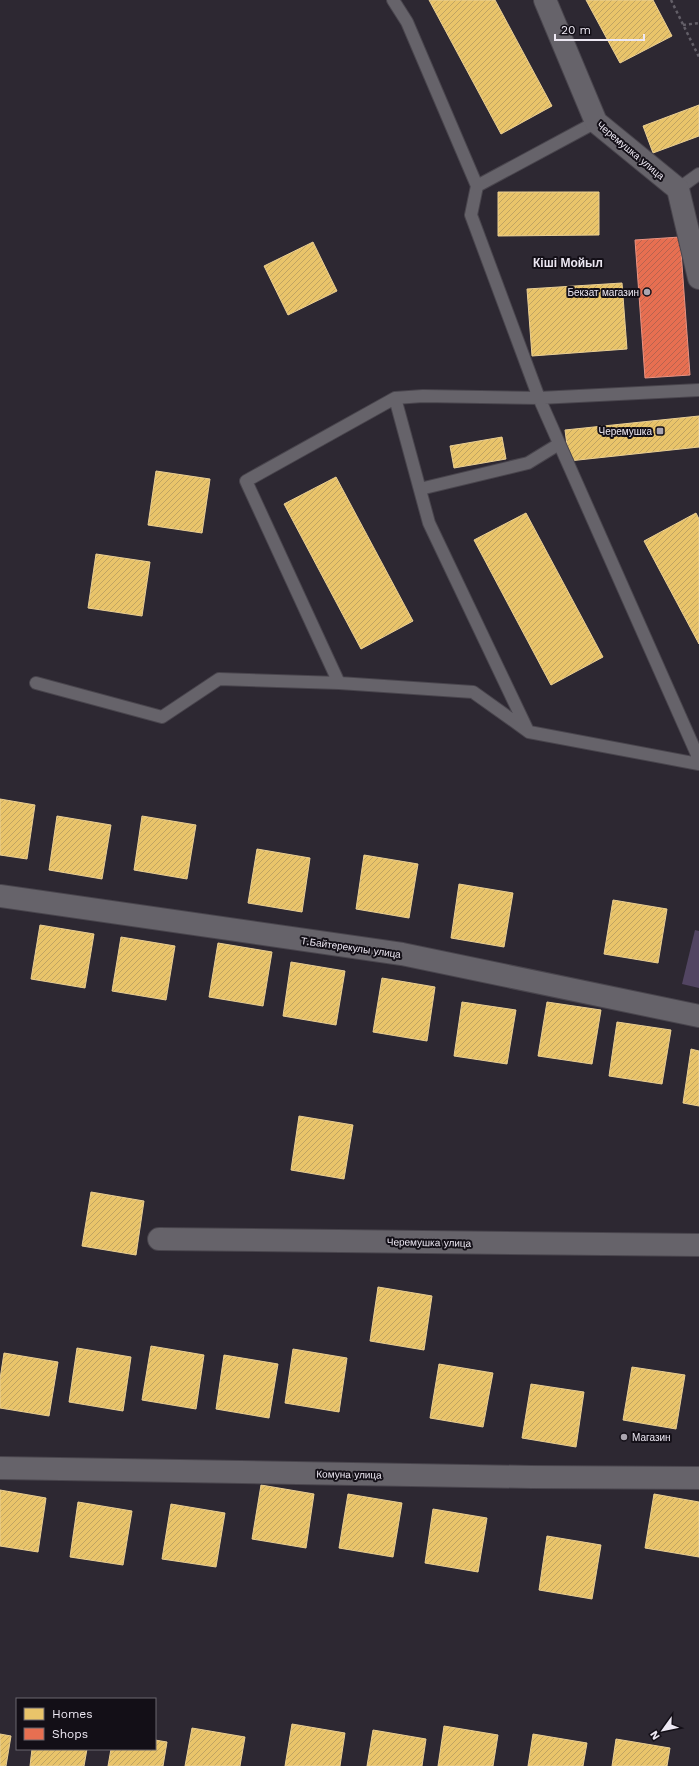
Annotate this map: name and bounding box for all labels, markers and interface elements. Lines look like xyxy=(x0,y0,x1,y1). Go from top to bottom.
scale bar xyxy=(555,16,644,42)
text: 20 m xyxy=(561,23,591,37)
street label: Черемушка улица xyxy=(595,119,667,182)
district label: Кіші Мойыл xyxy=(533,256,603,270)
place label: Бекзат магазин xyxy=(567,287,639,298)
marker: Бекзат магазин xyxy=(642,287,652,297)
place label: Черемушка xyxy=(598,426,652,437)
marker: Черемушка xyxy=(655,426,665,436)
street label: Т.Байтерекулы улица xyxy=(300,935,402,960)
street label: Черемушка улица xyxy=(387,1236,472,1249)
marker: Магазин xyxy=(619,1432,629,1442)
place label: Магазин xyxy=(632,1432,671,1443)
street label: Комуна улица xyxy=(316,1468,382,1481)
legend xyxy=(16,1698,156,1750)
text: Homes xyxy=(52,1707,93,1721)
north arrow xyxy=(643,1710,683,1750)
text: Shops xyxy=(52,1727,88,1741)
text: N xyxy=(647,1728,663,1742)

